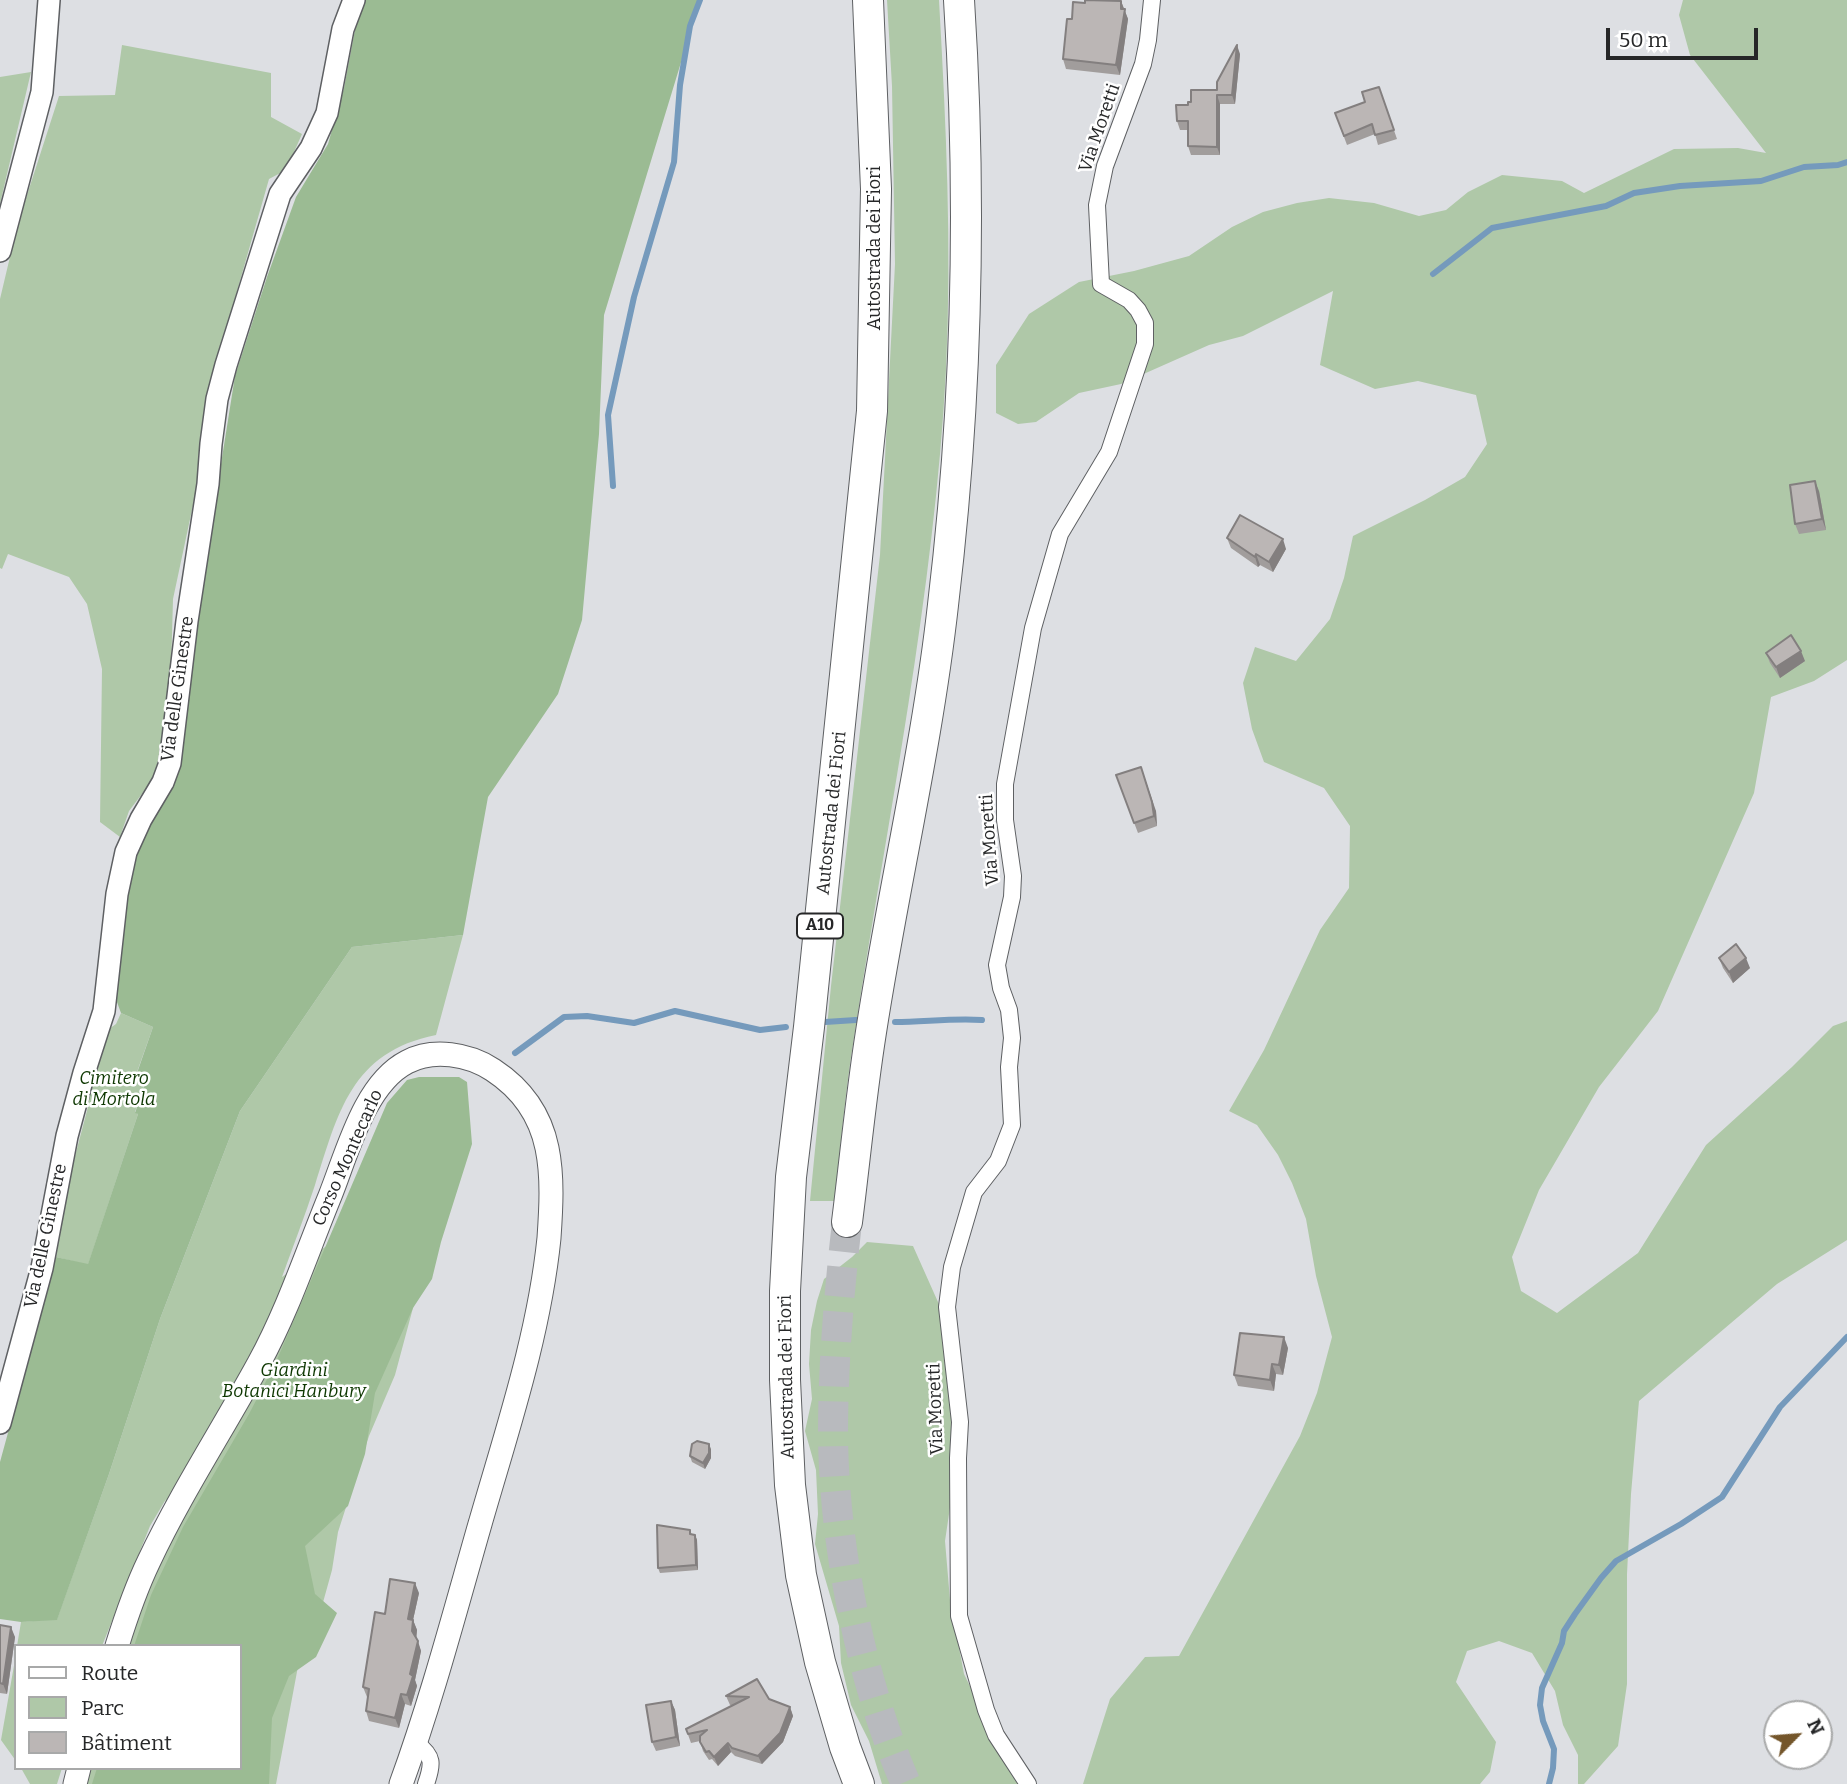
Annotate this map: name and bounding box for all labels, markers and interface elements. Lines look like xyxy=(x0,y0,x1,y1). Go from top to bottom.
scale bar xyxy=(1609,14,1761,58)
text: 50 m xyxy=(1619,27,1668,53)
street label: Via Moretti xyxy=(1075,81,1125,175)
street label: Autostrada dei Fiori xyxy=(864,166,886,330)
street label: Via delle Ginestre xyxy=(157,615,199,763)
street label: Autostrada dei Fiori xyxy=(813,730,851,896)
street label: Via Moretti xyxy=(976,793,1004,887)
road number: A10 xyxy=(797,914,843,938)
park label: Cimitero di Mortola xyxy=(72,1068,156,1110)
street label: Corso Montecarlo xyxy=(308,1086,388,1230)
street label: Via delle Ginestre xyxy=(20,1162,72,1310)
street label: Autostrada dei Fiori xyxy=(775,1295,799,1459)
park label: Giardini Botanici Hanbury xyxy=(222,1360,366,1402)
street label: Via Moretti xyxy=(924,1363,948,1455)
legend xyxy=(14,1644,242,1770)
text: Route xyxy=(81,1660,138,1686)
text: Parc xyxy=(81,1695,124,1721)
north arrow xyxy=(1763,1700,1833,1770)
text: N xyxy=(1802,1715,1829,1738)
text: Bâtiment xyxy=(81,1730,172,1756)

